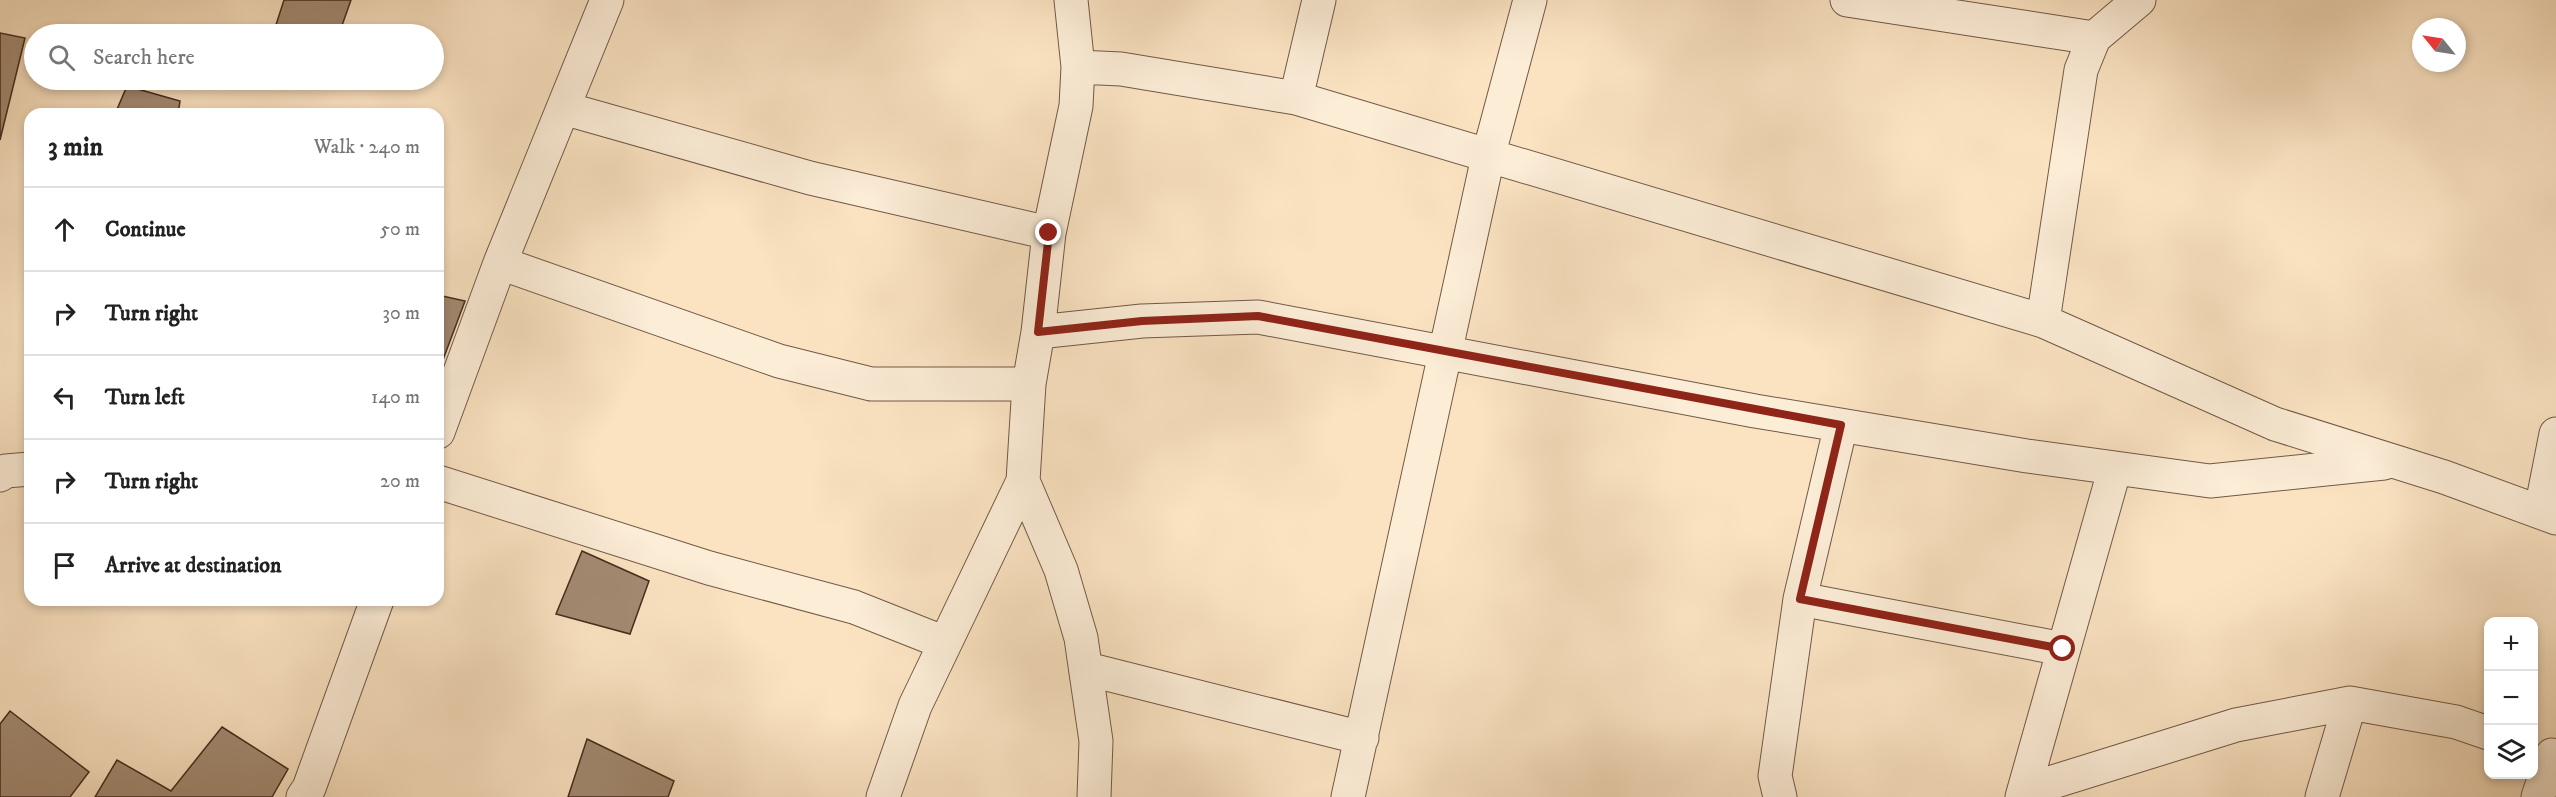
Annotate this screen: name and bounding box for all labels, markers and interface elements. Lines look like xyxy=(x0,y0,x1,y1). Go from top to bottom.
north arrow xyxy=(2412,18,2466,72)
search box xyxy=(24,24,444,90)
icon: search xyxy=(45,41,78,74)
text: Search here xyxy=(93,44,195,71)
text: 3 min xyxy=(48,131,103,164)
text: Walk · 240 m xyxy=(314,135,420,160)
icon: ahead xyxy=(48,213,81,246)
text: Continue xyxy=(105,216,186,243)
text: 50 m xyxy=(380,217,420,242)
route end xyxy=(1035,219,1061,245)
icon: right xyxy=(48,297,81,330)
text: Turn right xyxy=(105,300,198,327)
text: 30 m xyxy=(382,301,420,326)
icon: left xyxy=(48,381,81,414)
text: Turn left xyxy=(105,384,185,411)
text: 140 m xyxy=(371,385,420,410)
icon: right xyxy=(48,465,81,498)
text: Turn right xyxy=(105,468,198,495)
text: 20 m xyxy=(380,469,420,494)
icon: arrive xyxy=(48,549,81,582)
text: Arrive at destination xyxy=(105,552,282,579)
map controls xyxy=(2484,617,2538,779)
button: + xyxy=(2484,617,2538,671)
route start xyxy=(2049,635,2075,661)
button: − xyxy=(2484,671,2538,725)
button: layers xyxy=(2484,725,2538,779)

